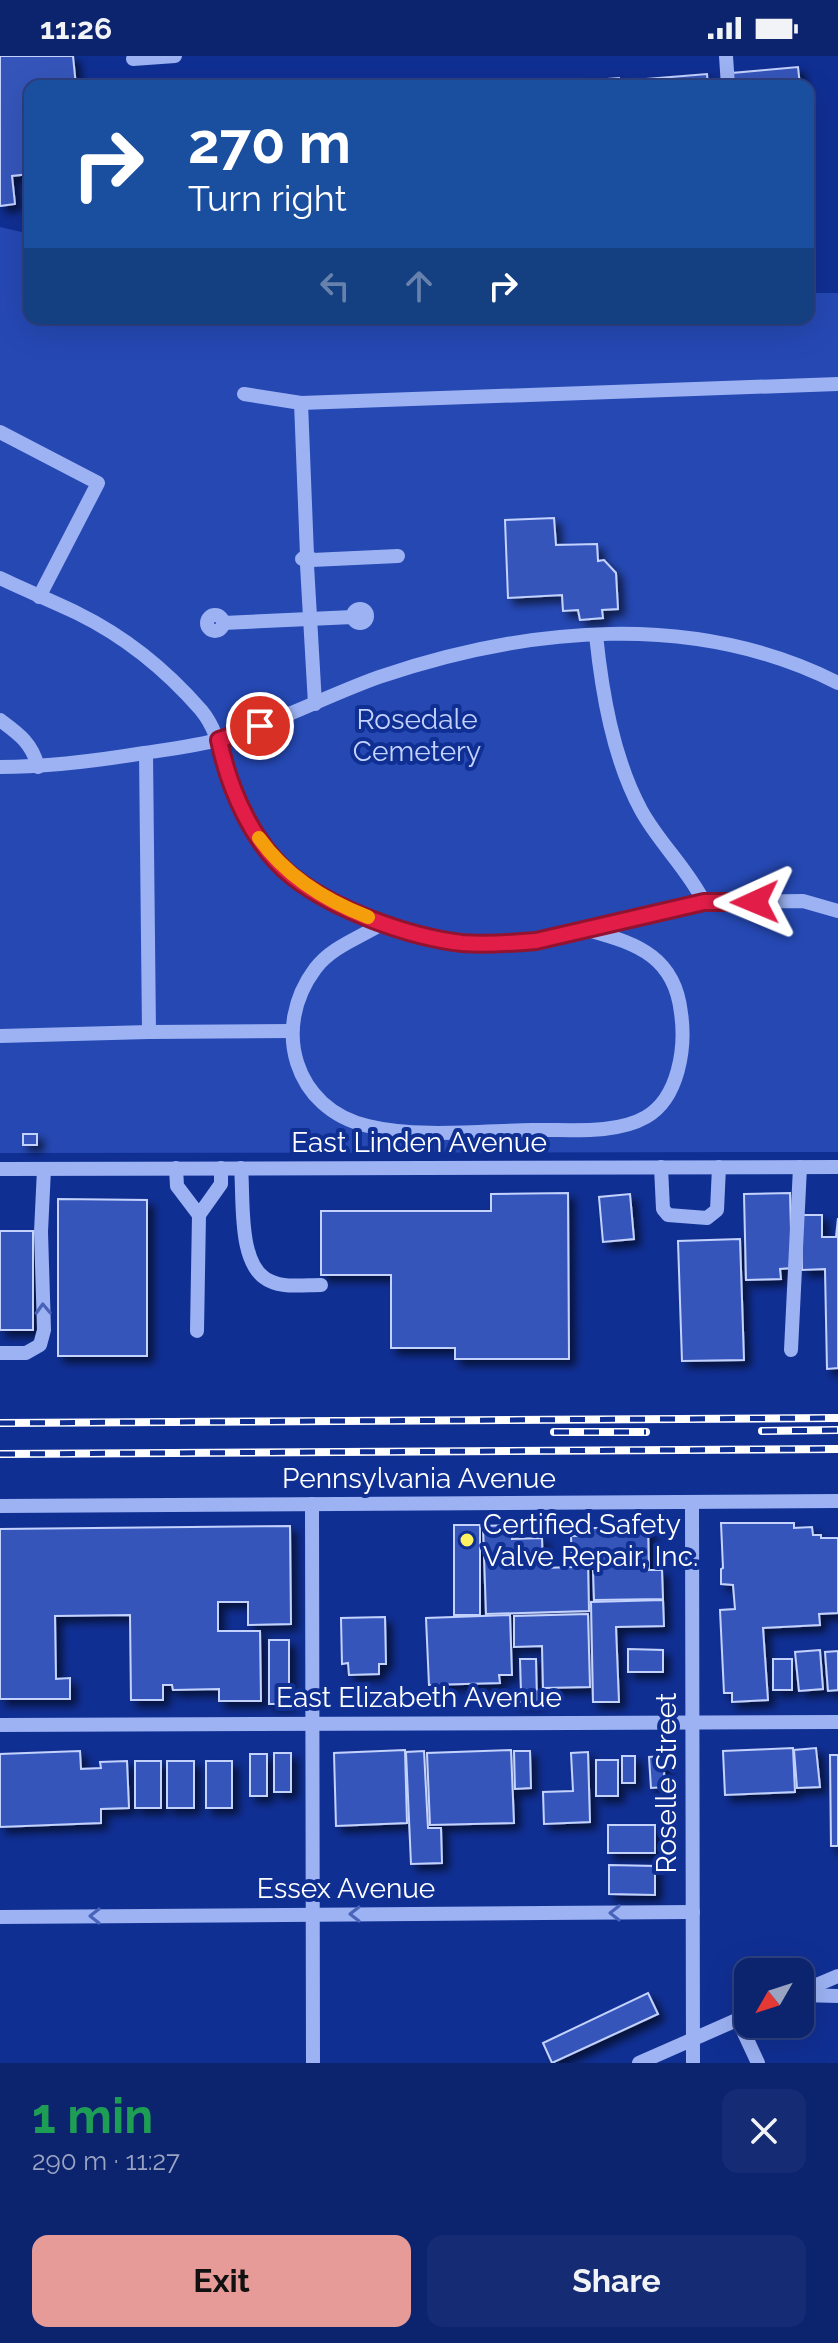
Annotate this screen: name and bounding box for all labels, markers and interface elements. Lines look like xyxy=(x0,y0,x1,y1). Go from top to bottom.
text: 11:26 xyxy=(40,11,112,46)
text: 270 m xyxy=(188,110,351,176)
icon: right xyxy=(56,112,160,216)
text: Turn right xyxy=(188,177,347,219)
icon: left xyxy=(313,264,357,308)
icon: ahead xyxy=(397,264,441,308)
icon: right xyxy=(481,264,525,308)
pin xyxy=(226,692,294,760)
park label: Rosedale Cemetery xyxy=(353,703,481,768)
icon: arrive xyxy=(238,704,282,748)
position arrow xyxy=(713,860,797,944)
street label: East Linden Avenue xyxy=(291,1126,547,1159)
one-way arrow xyxy=(35,1302,52,1315)
street label: Pennsylvania Avenue xyxy=(282,1462,556,1495)
place label: Certified Safety Valve Repair, Inc. xyxy=(483,1508,698,1573)
marker: Certified Safety Valve Repair, Inc. xyxy=(458,1531,476,1549)
street label: East Elizabeth Avenue xyxy=(276,1681,562,1714)
street label: Roselle Street xyxy=(650,1692,683,1873)
street label: Essex Avenue xyxy=(257,1872,435,1905)
one-way arrow xyxy=(608,1904,621,1922)
one-way arrow xyxy=(348,1905,361,1923)
one-way arrow xyxy=(88,1907,101,1925)
north arrow xyxy=(734,1958,814,2038)
map controls xyxy=(734,1958,814,2038)
text: 1 min xyxy=(32,2088,153,2144)
button: close xyxy=(722,2089,806,2173)
text: 290 m · 11:27 xyxy=(32,2146,180,2176)
button: Exit xyxy=(32,2235,411,2327)
button: Share xyxy=(427,2235,806,2327)

